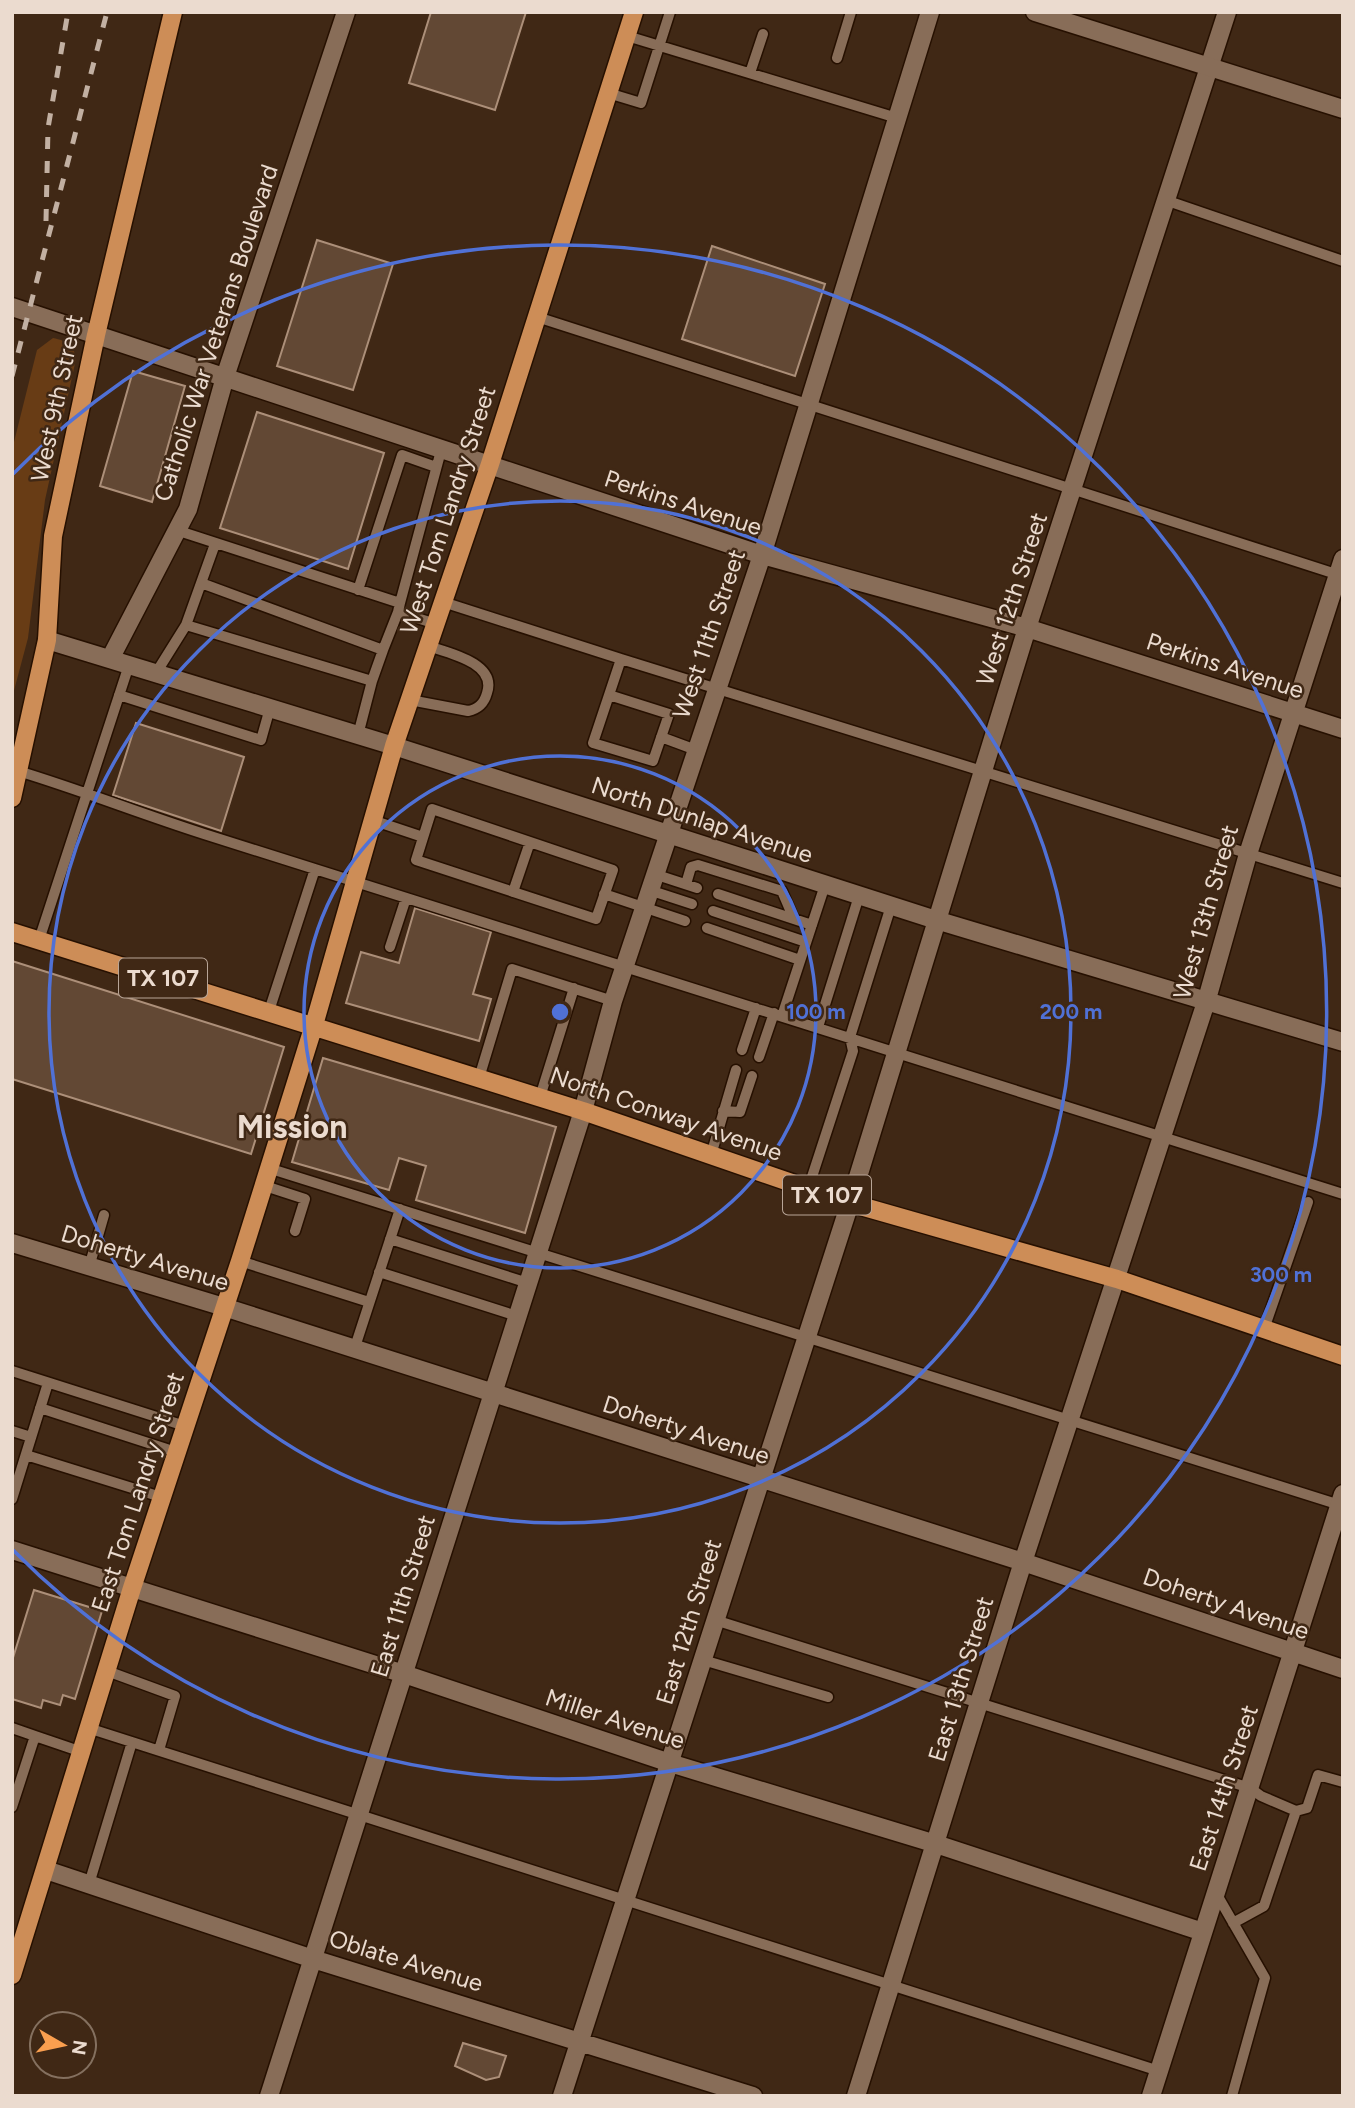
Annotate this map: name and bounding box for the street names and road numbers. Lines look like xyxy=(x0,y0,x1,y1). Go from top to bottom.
street label: Catholic War Veterans Boulevard xyxy=(147,161,284,505)
street label: West 9th Street xyxy=(25,311,88,484)
street label: West Tom Landry Street xyxy=(394,382,501,638)
street label: Perkins Avenue xyxy=(601,463,766,542)
street label: West 12th Street xyxy=(970,509,1053,689)
street label: West 11th Street xyxy=(666,546,751,722)
street label: Perkins Avenue xyxy=(1143,626,1308,705)
street label: North Dunlap Avenue xyxy=(588,770,817,869)
street label: West 13th Street xyxy=(1167,821,1244,1002)
road number: TX 107 xyxy=(119,959,207,998)
street label: North Conway Avenue xyxy=(546,1060,786,1167)
road number: TX 107 xyxy=(783,1176,871,1214)
street label: Doherty Avenue xyxy=(58,1218,233,1297)
street label: East Tom Landry Street xyxy=(85,1368,190,1616)
street label: Doherty Avenue xyxy=(599,1389,773,1470)
street label: East 11th Street xyxy=(364,1511,441,1680)
street label: East 12th Street xyxy=(650,1536,727,1708)
street label: Doherty Avenue xyxy=(1139,1562,1313,1646)
street label: East 13th Street xyxy=(922,1593,999,1765)
street label: Miller Avenue xyxy=(542,1682,688,1755)
street label: East 14th Street xyxy=(1183,1701,1264,1875)
street label: Oblate Avenue xyxy=(326,1923,487,1998)

